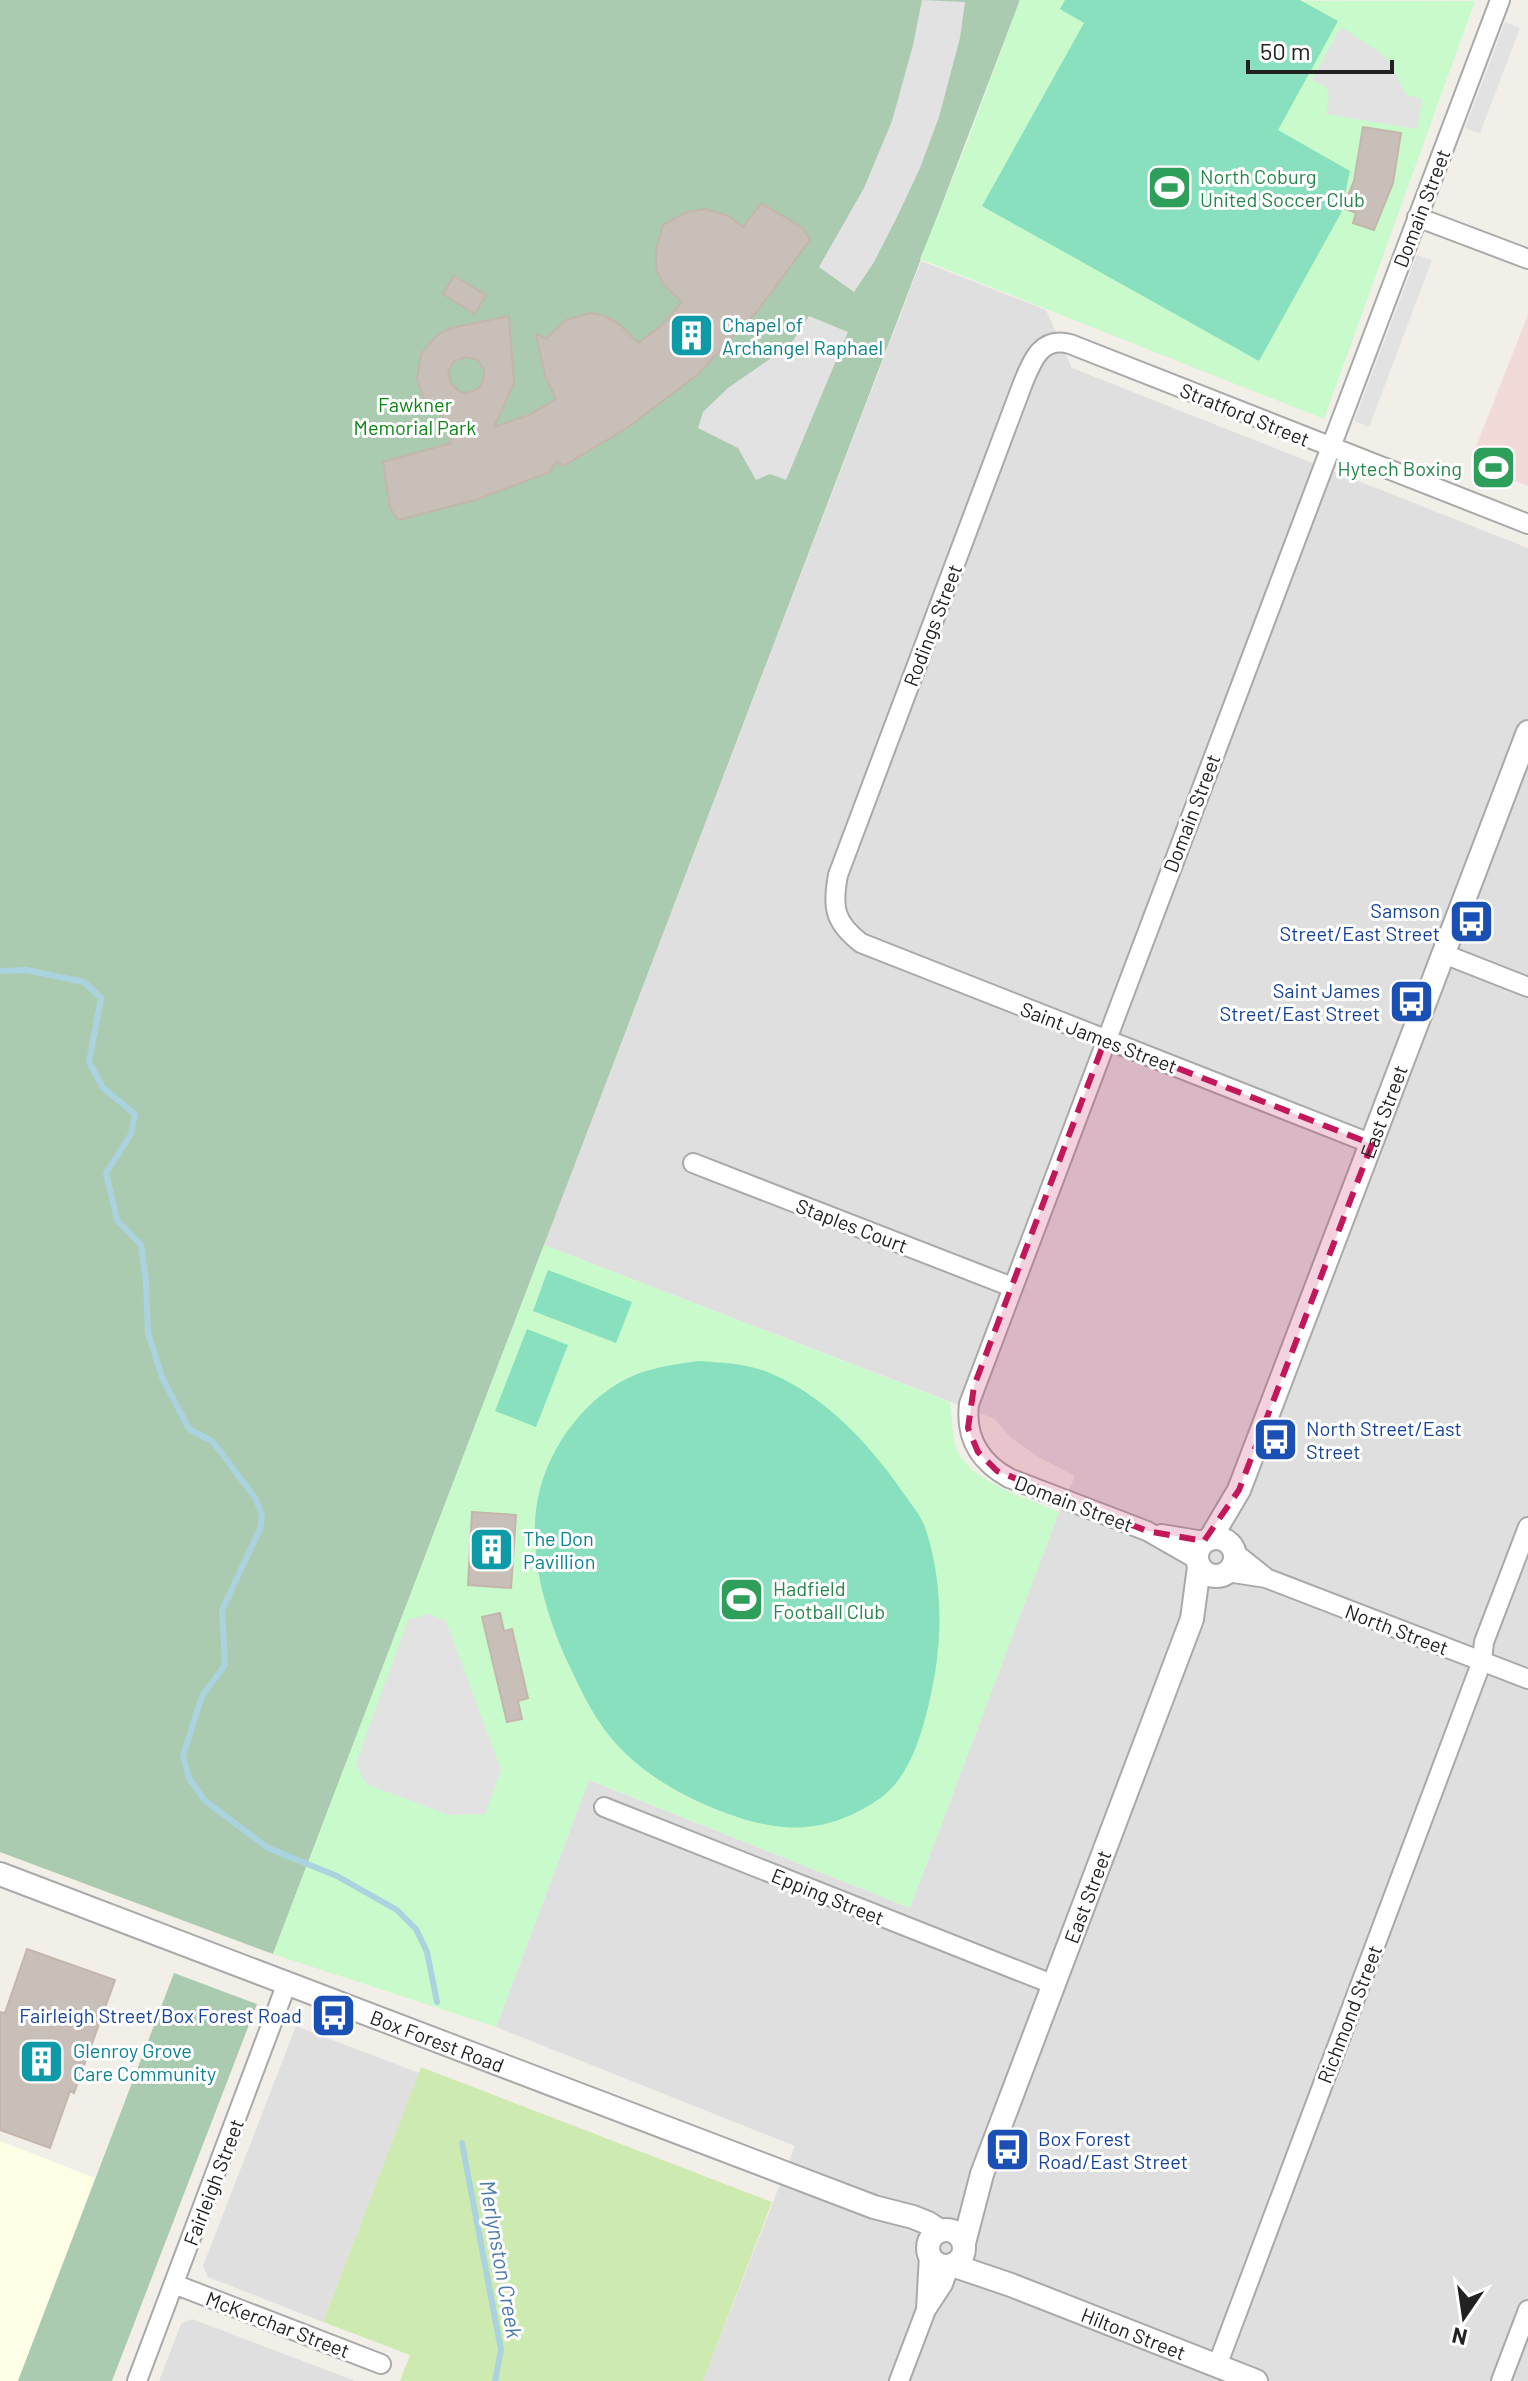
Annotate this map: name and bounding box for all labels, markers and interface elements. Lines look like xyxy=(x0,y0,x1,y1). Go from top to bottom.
scale bar xyxy=(1248,24,1392,74)
text: 50 m xyxy=(1260,36,1311,65)
street label: Domain Street xyxy=(1387,146,1455,270)
sports icon: North Coburg United Soccer Club xyxy=(1145,164,1193,212)
place label: North Coburg United Soccer Club xyxy=(1200,164,1365,211)
building icon: Chapel of Archangel Raphael xyxy=(667,311,715,359)
place label: Chapel of Archangel Raphael xyxy=(722,312,883,359)
street label: Stratford Street xyxy=(1177,377,1313,451)
park label: Fawkner Memorial Park xyxy=(354,392,476,439)
sports icon: Hytech Boxing xyxy=(1469,444,1517,492)
place label: Hytech Boxing xyxy=(1338,456,1462,480)
street label: Rodings Street xyxy=(898,561,966,689)
street label: Domain Street xyxy=(1157,751,1225,875)
place label: Samson Street/East Street xyxy=(1280,898,1440,945)
bus stop icon: Samson Street/East Street xyxy=(1447,898,1495,946)
place label: Saint James Street/East Street xyxy=(1220,978,1380,1025)
bus stop icon: Saint James Street/East Street xyxy=(1387,978,1435,1026)
street label: Saint James Street xyxy=(1017,996,1181,1078)
street label: East Street xyxy=(1355,1062,1412,1162)
street label: Staples Court xyxy=(793,1193,911,1257)
bus stop icon: North Street/East Street xyxy=(1251,1415,1299,1463)
place label: North Street/East Street xyxy=(1306,1416,1462,1463)
street label: Domain Street xyxy=(1012,1469,1136,1537)
building icon: The Don Pavillion xyxy=(468,1526,516,1574)
place label: The Don Pavillion xyxy=(523,1526,595,1573)
sports icon: Hadfield Football Club xyxy=(718,1576,766,1624)
place label: Hadfield Football Club xyxy=(773,1576,885,1623)
street label: North Street xyxy=(1342,1598,1452,1660)
street label: East Street xyxy=(1058,1846,1116,1947)
street label: Epping Street xyxy=(768,1863,888,1929)
street label: Richmond Street xyxy=(1312,1942,1386,2086)
bus stop icon: Fairleigh Street/Box Forest Road xyxy=(309,1991,357,2039)
place label: Fairleigh Street/Box Forest Road xyxy=(19,2003,302,2027)
street label: Box Forest Road xyxy=(367,2004,508,2077)
building icon: Glenroy Grove Care Community xyxy=(18,2037,66,2085)
place label: Glenroy Grove Care Community xyxy=(73,2038,216,2085)
street label: Fairleigh Street xyxy=(178,2115,248,2249)
bus stop icon: Box Forest Road/East Street xyxy=(983,2125,1031,2173)
place label: Box Forest Road/East Street xyxy=(1038,2126,1188,2173)
water label: Merlynston Creek xyxy=(475,2178,529,2340)
north arrow xyxy=(1424,2277,1504,2357)
street label: McKerchar Street xyxy=(203,2286,353,2362)
street label: Hilton Street xyxy=(1078,2302,1189,2364)
text: N xyxy=(1449,2323,1469,2352)

